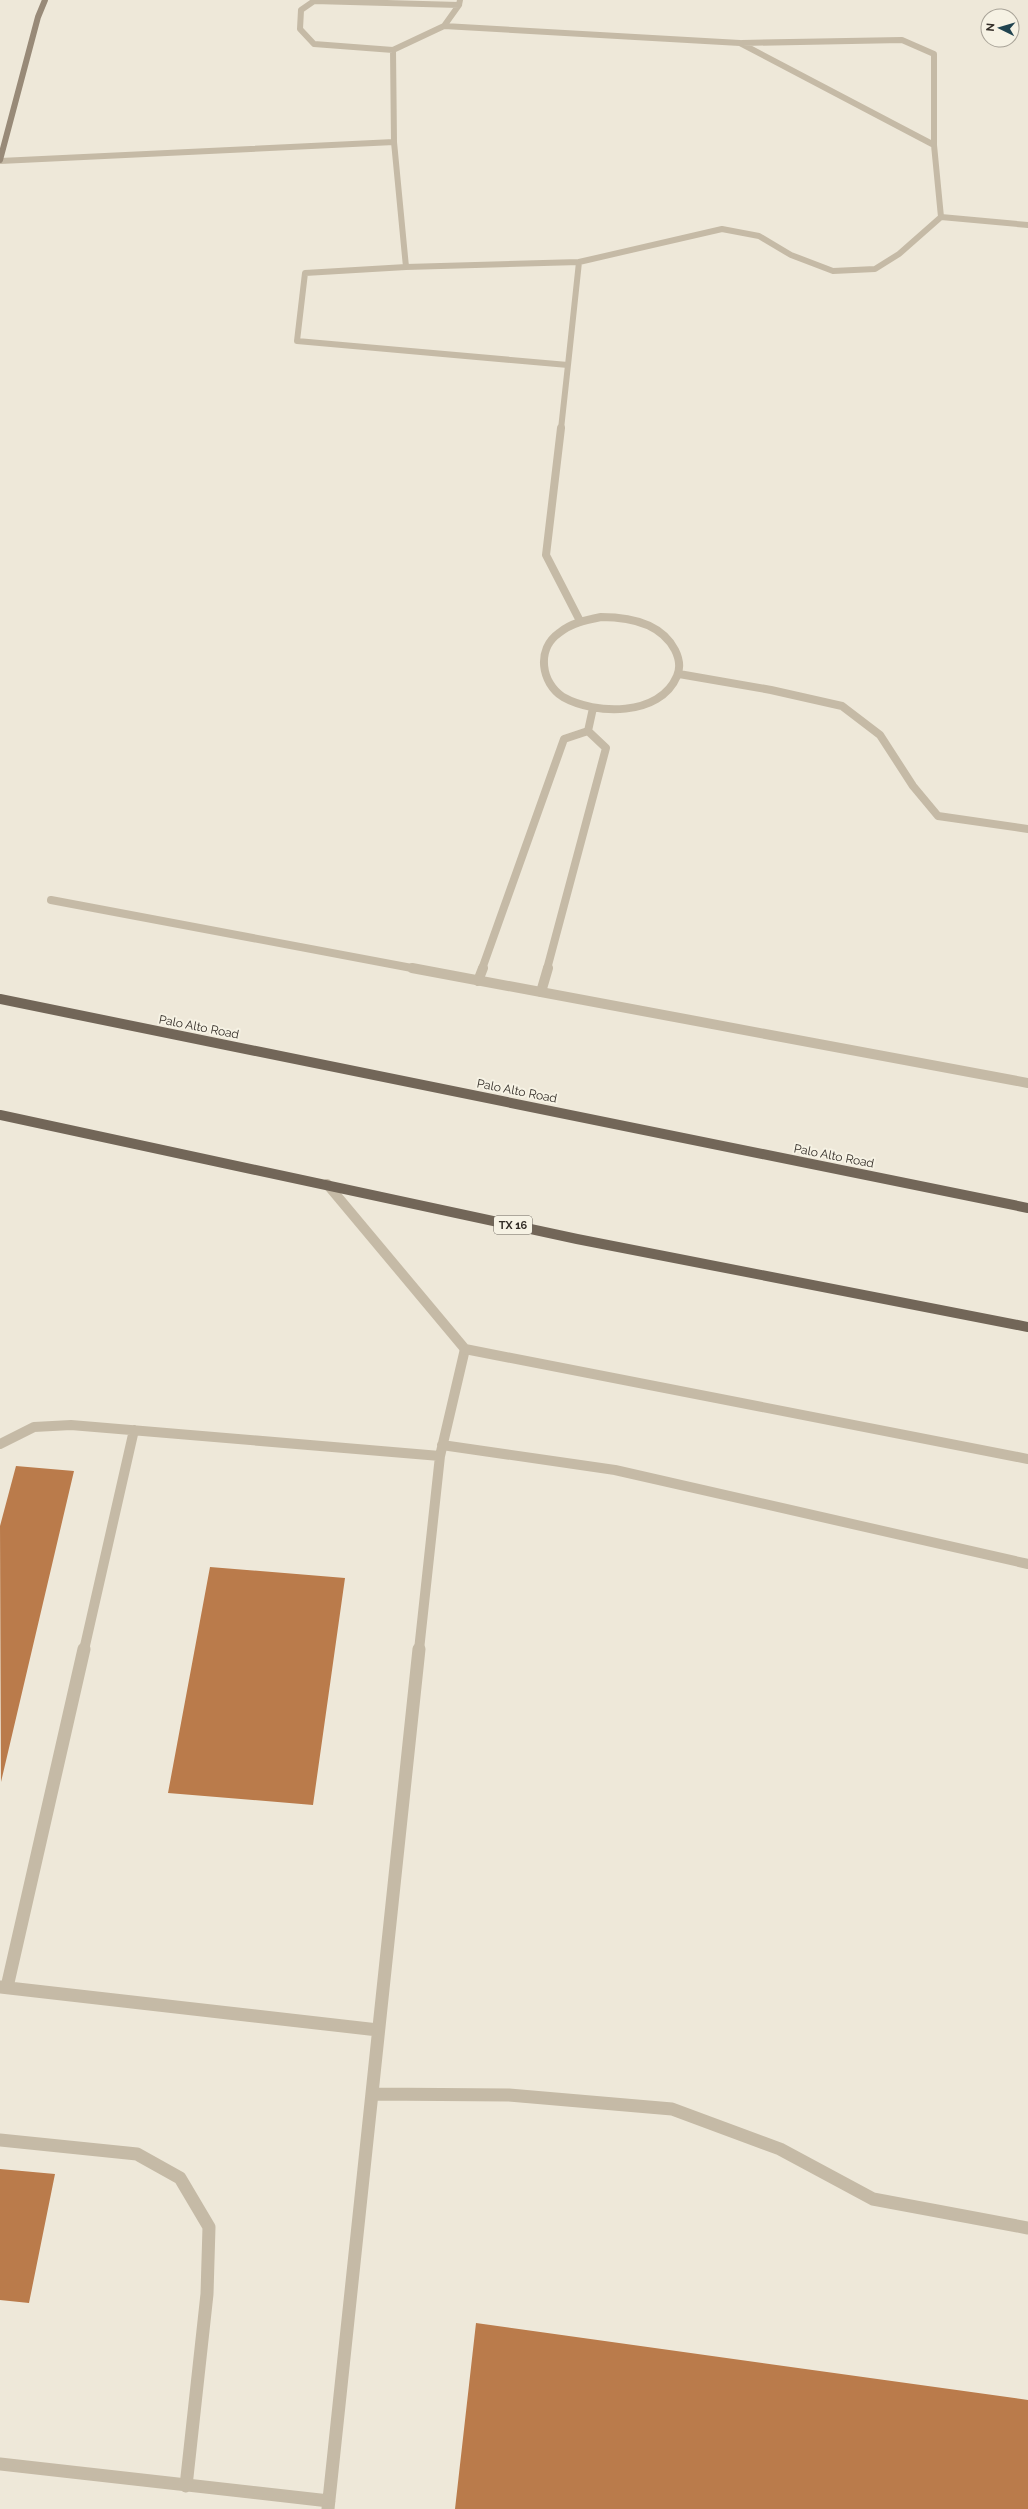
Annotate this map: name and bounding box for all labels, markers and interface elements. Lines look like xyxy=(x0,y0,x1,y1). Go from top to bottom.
north arrow xyxy=(980,8,1020,48)
text: N xyxy=(984,22,997,32)
street label: Palo Alto Road xyxy=(158,1012,240,1042)
street label: Palo Alto Road xyxy=(476,1076,558,1106)
street label: Palo Alto Road xyxy=(793,1141,875,1171)
road number: TX 16 xyxy=(494,1216,532,1234)

